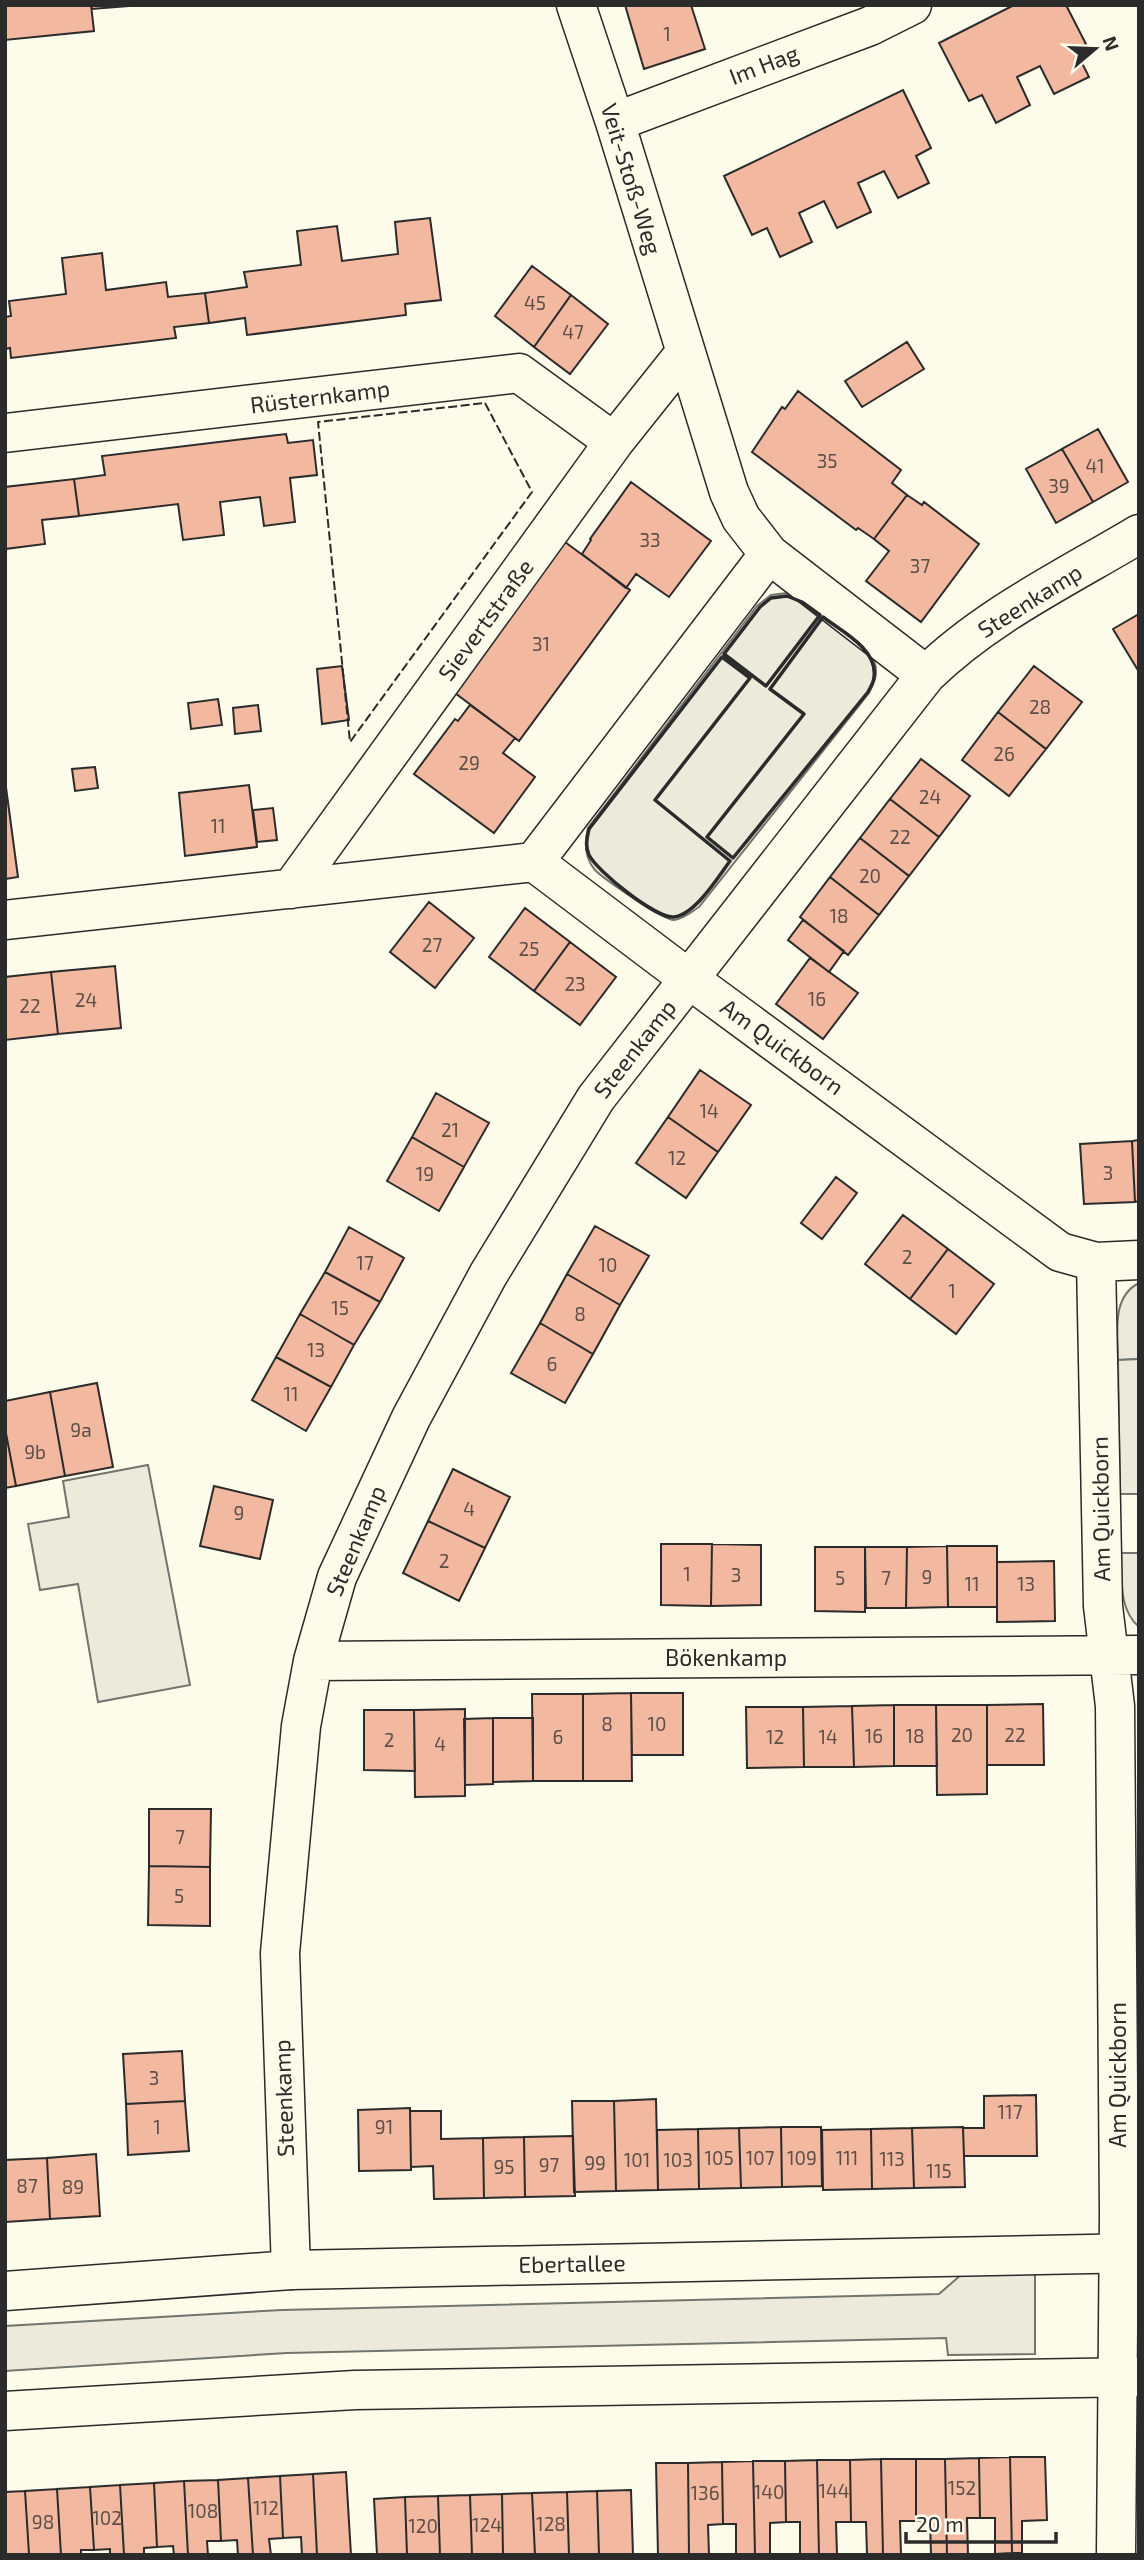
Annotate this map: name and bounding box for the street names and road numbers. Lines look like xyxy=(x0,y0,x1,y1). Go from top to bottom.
street label: Im Hag xyxy=(725,38,802,90)
street label: Veit-Stoß-Weg xyxy=(596,100,668,258)
street label: Rüsternkamp xyxy=(248,374,391,418)
street label: Sievertstraße xyxy=(432,553,539,686)
street label: Steenkamp xyxy=(972,557,1087,643)
street label: Am Quickborn xyxy=(716,992,850,1100)
street label: Steenkamp xyxy=(587,994,681,1103)
street label: Am Quickborn xyxy=(1085,1436,1115,1582)
street label: Steenkamp xyxy=(319,1481,391,1600)
street label: Bökenkamp xyxy=(665,1643,787,1671)
street label: Am Quickborn xyxy=(1103,2002,1131,2148)
street label: Steenkamp xyxy=(267,2039,299,2157)
street label: Ebertallee xyxy=(518,2248,626,2278)

